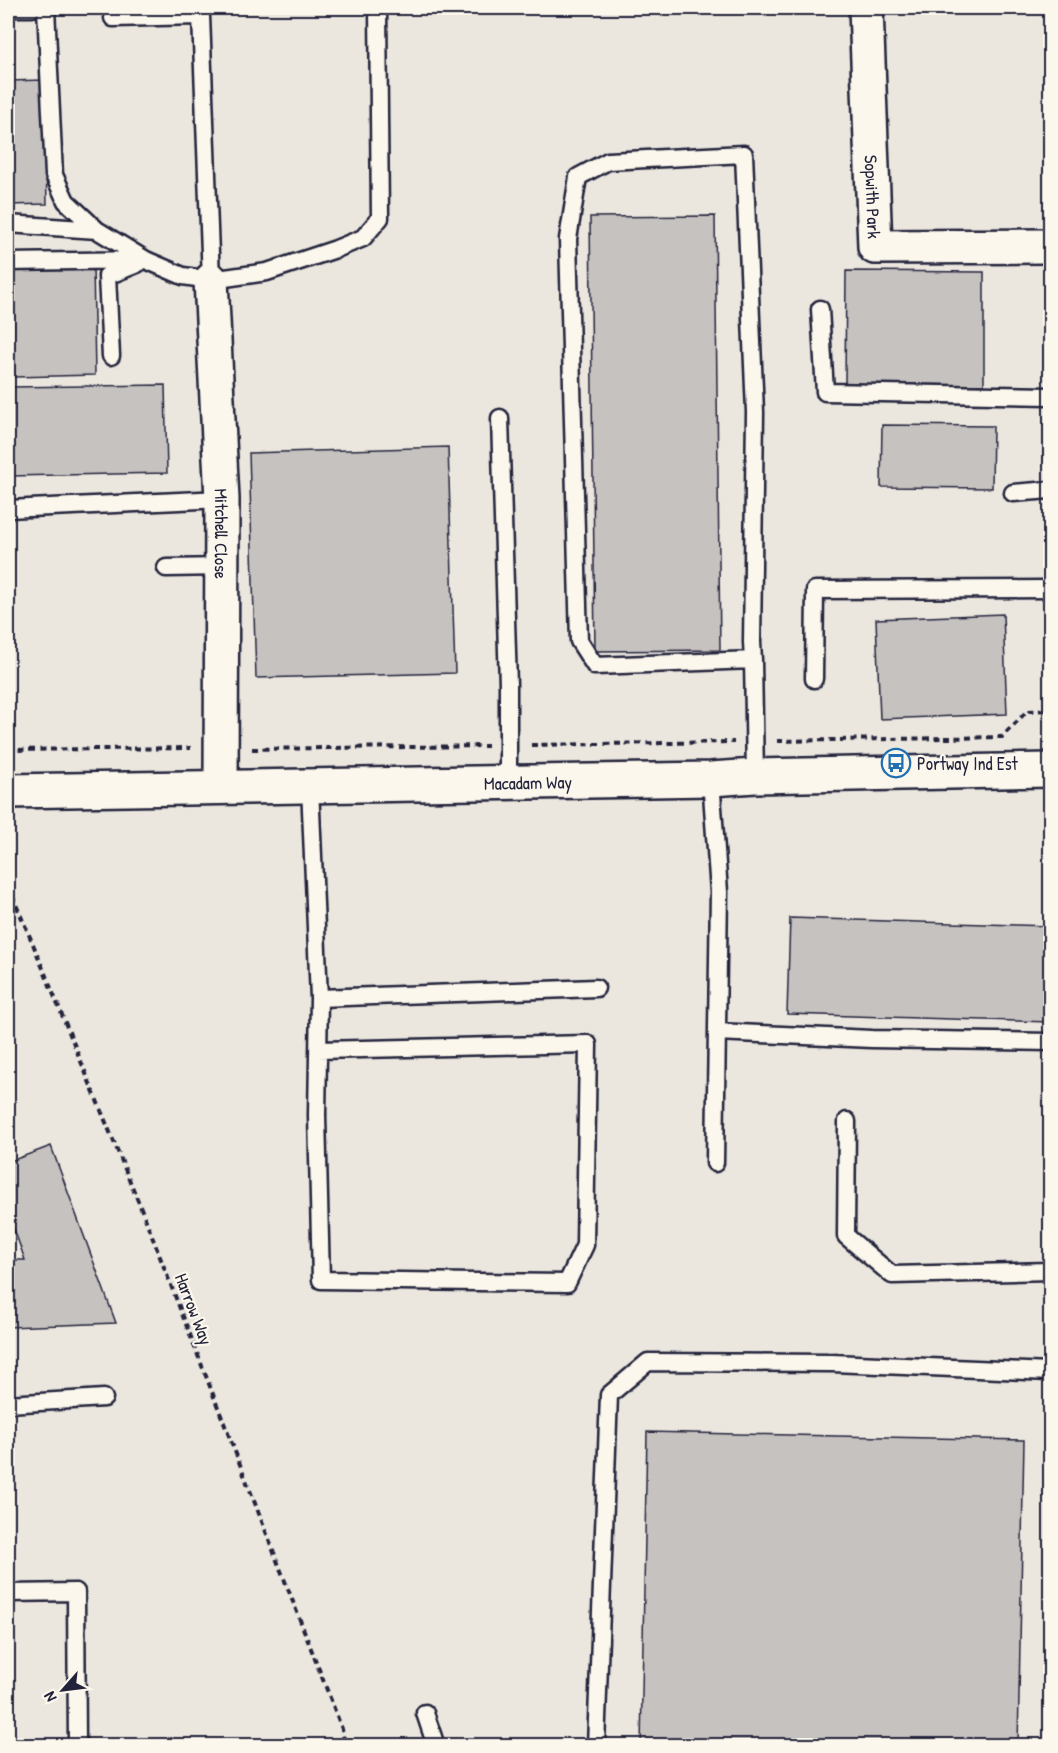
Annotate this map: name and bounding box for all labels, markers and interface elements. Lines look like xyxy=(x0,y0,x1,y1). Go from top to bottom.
street label: Sopwith Park xyxy=(859,155,887,240)
street label: Mitchell Close xyxy=(209,488,234,579)
bus stop icon: Portway Ind Est xyxy=(880,747,912,779)
place label: Portway Ind Est xyxy=(917,751,1019,776)
street label: Macadam Way xyxy=(484,769,573,795)
street label: Harrow Way xyxy=(169,1270,219,1349)
north arrow xyxy=(33,1660,93,1720)
text: N xyxy=(38,1688,61,1706)

